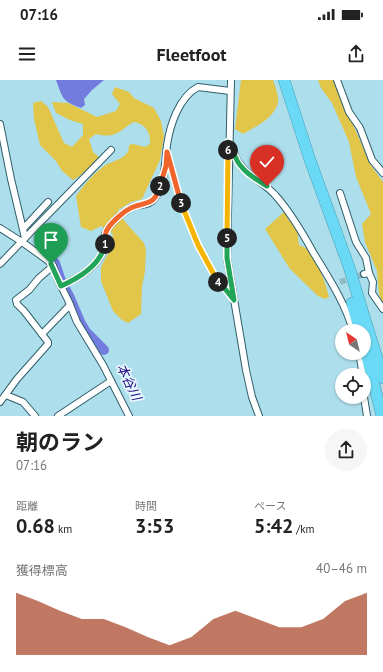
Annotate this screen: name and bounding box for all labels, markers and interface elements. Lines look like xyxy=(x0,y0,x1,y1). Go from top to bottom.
text: 07:16 xyxy=(20,5,58,24)
icon: menu xyxy=(16,43,38,65)
text: Fleetfoot xyxy=(156,43,227,66)
icon: share xyxy=(345,43,367,65)
pin: 6 xyxy=(218,140,238,160)
text: 6 xyxy=(225,143,231,157)
pin xyxy=(250,145,284,186)
icon: check xyxy=(256,151,278,173)
pin: 2 xyxy=(150,176,170,196)
text: 2 xyxy=(157,179,163,193)
pin: 3 xyxy=(171,193,191,213)
text: 3 xyxy=(178,196,184,210)
pin xyxy=(34,223,68,264)
pin: 5 xyxy=(217,228,237,248)
icon: arrive xyxy=(40,229,62,251)
text: 5 xyxy=(224,231,230,245)
pin: 1 xyxy=(95,234,115,254)
text: 1 xyxy=(102,237,108,251)
pin: 4 xyxy=(208,272,228,292)
text: 4 xyxy=(215,275,221,289)
north arrow xyxy=(335,324,371,360)
map controls xyxy=(335,324,371,404)
water label: 本谷川 xyxy=(113,361,146,405)
button: locate xyxy=(335,368,371,404)
text: 朝のラン xyxy=(16,428,104,456)
button: share xyxy=(325,429,367,471)
text: 07:16 xyxy=(16,457,47,474)
text: 距離 xyxy=(16,499,38,513)
text: 時間 xyxy=(135,499,157,513)
text: ペース xyxy=(254,499,286,513)
text: 0.68 xyxy=(16,513,55,539)
text: 3:53 xyxy=(135,513,174,539)
text: 5:42 xyxy=(254,513,293,539)
text: km xyxy=(55,522,72,536)
text: /km xyxy=(293,522,314,536)
text: 40–46 m xyxy=(316,560,367,577)
text: 獲得標高 xyxy=(16,562,68,579)

